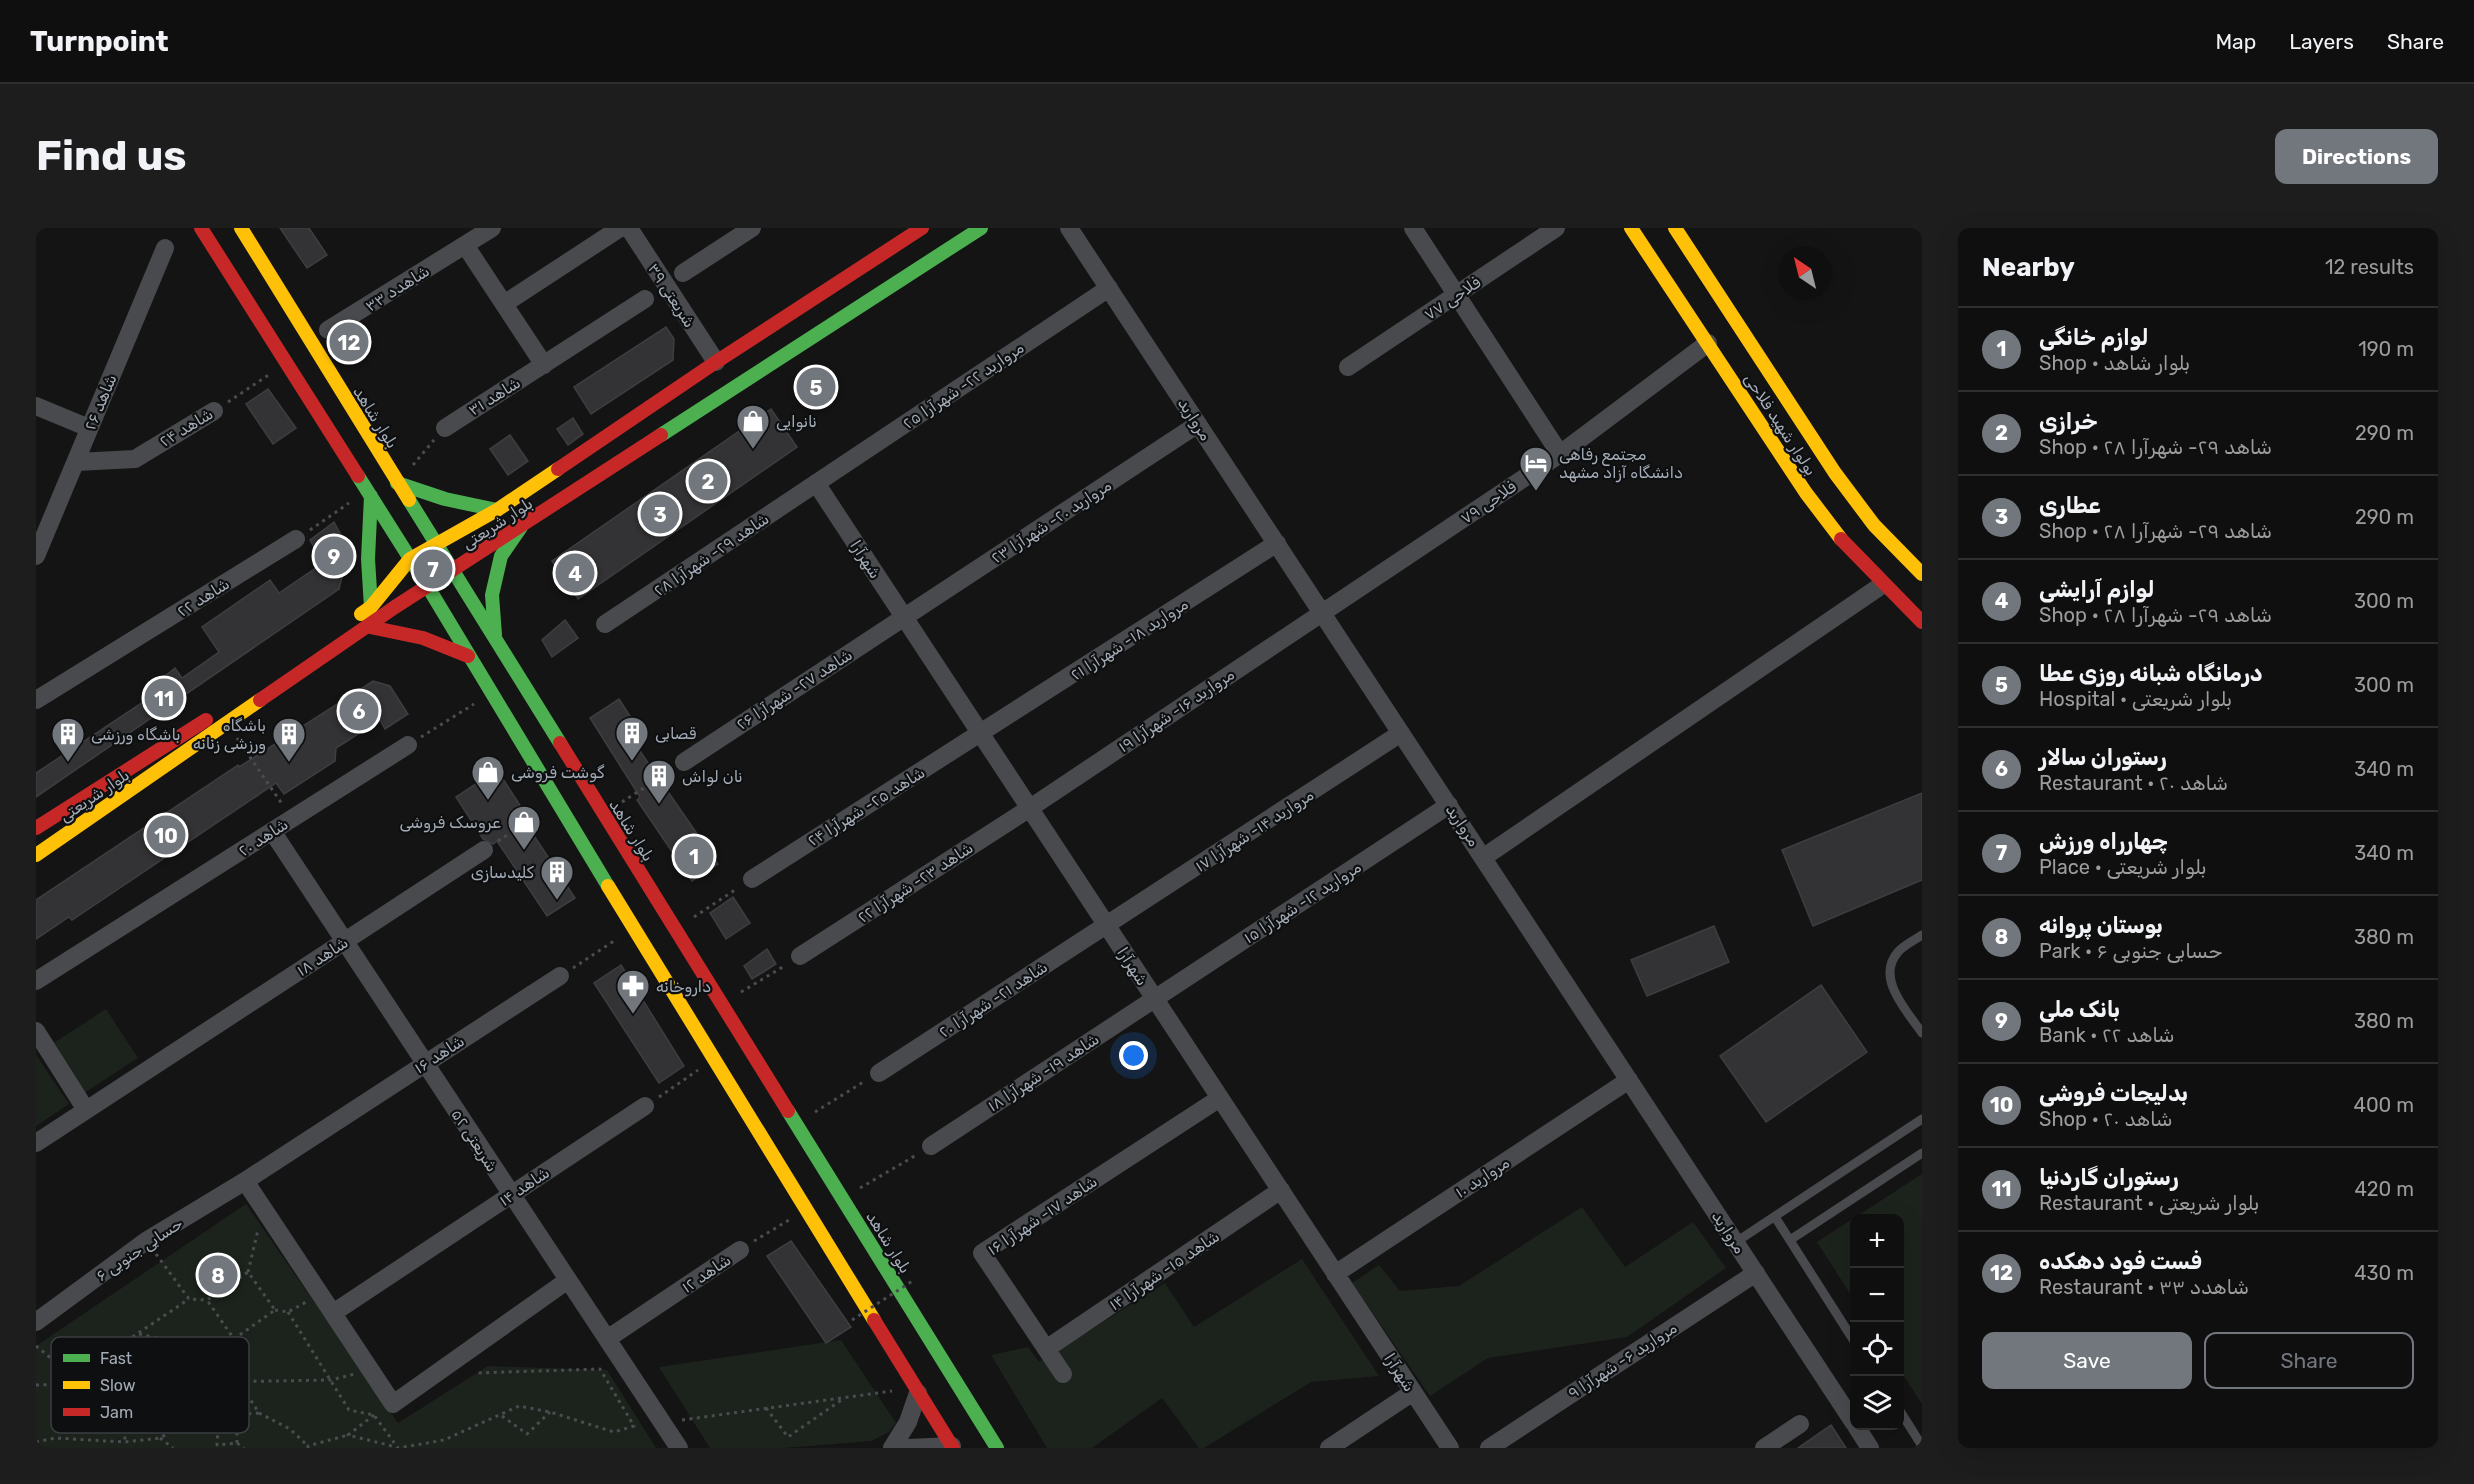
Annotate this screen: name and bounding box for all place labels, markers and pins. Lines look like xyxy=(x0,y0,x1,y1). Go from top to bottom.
pin: 12 xyxy=(330,320,368,364)
pin: 5 xyxy=(796,364,836,410)
shop icon: نانوایی xyxy=(735,403,771,450)
place label: نانوایی xyxy=(776,412,817,432)
hotel icon: مجتمع رفاهی دانشگاه آزاد مشهد xyxy=(1518,445,1554,492)
place label: مجتمع رفاهی دانشگاه آزاد مشهد xyxy=(1559,445,1683,483)
pin: 2 xyxy=(688,458,728,504)
pin: 3 xyxy=(640,492,680,536)
pin: 9 xyxy=(314,534,354,578)
pin: 7 xyxy=(414,546,452,592)
pin: 4 xyxy=(556,550,594,596)
pin: 11 xyxy=(144,676,184,720)
pin: 6 xyxy=(340,688,378,734)
building icon: قصابی xyxy=(614,715,650,762)
building icon: باشگاه ورزشی xyxy=(50,716,86,763)
place label: باشگاه ورزشی زنانه xyxy=(193,716,266,754)
building icon: باشگاه ورزشی زنانه xyxy=(271,716,307,763)
place label: قصابی xyxy=(655,724,697,743)
place label: باشگاه ورزشی xyxy=(91,725,180,745)
shop icon: گوشت فروشی xyxy=(470,754,506,801)
building icon: نان لواش xyxy=(641,758,677,805)
place label: گوشت فروشی xyxy=(511,763,605,783)
place label: نان لواش xyxy=(682,767,743,787)
shop icon: عروسک فروشی xyxy=(506,804,542,851)
pin: 10 xyxy=(146,812,186,858)
place label: عروسک فروشی xyxy=(399,813,501,833)
pin: 1 xyxy=(674,834,714,878)
building icon: کلیدسازی xyxy=(539,854,575,901)
place label: کلیدسازی xyxy=(471,863,535,883)
pharmacy icon: داروخانه xyxy=(615,968,651,1015)
place label: داروخانه xyxy=(656,977,711,997)
pin: 8 xyxy=(198,1252,237,1298)

